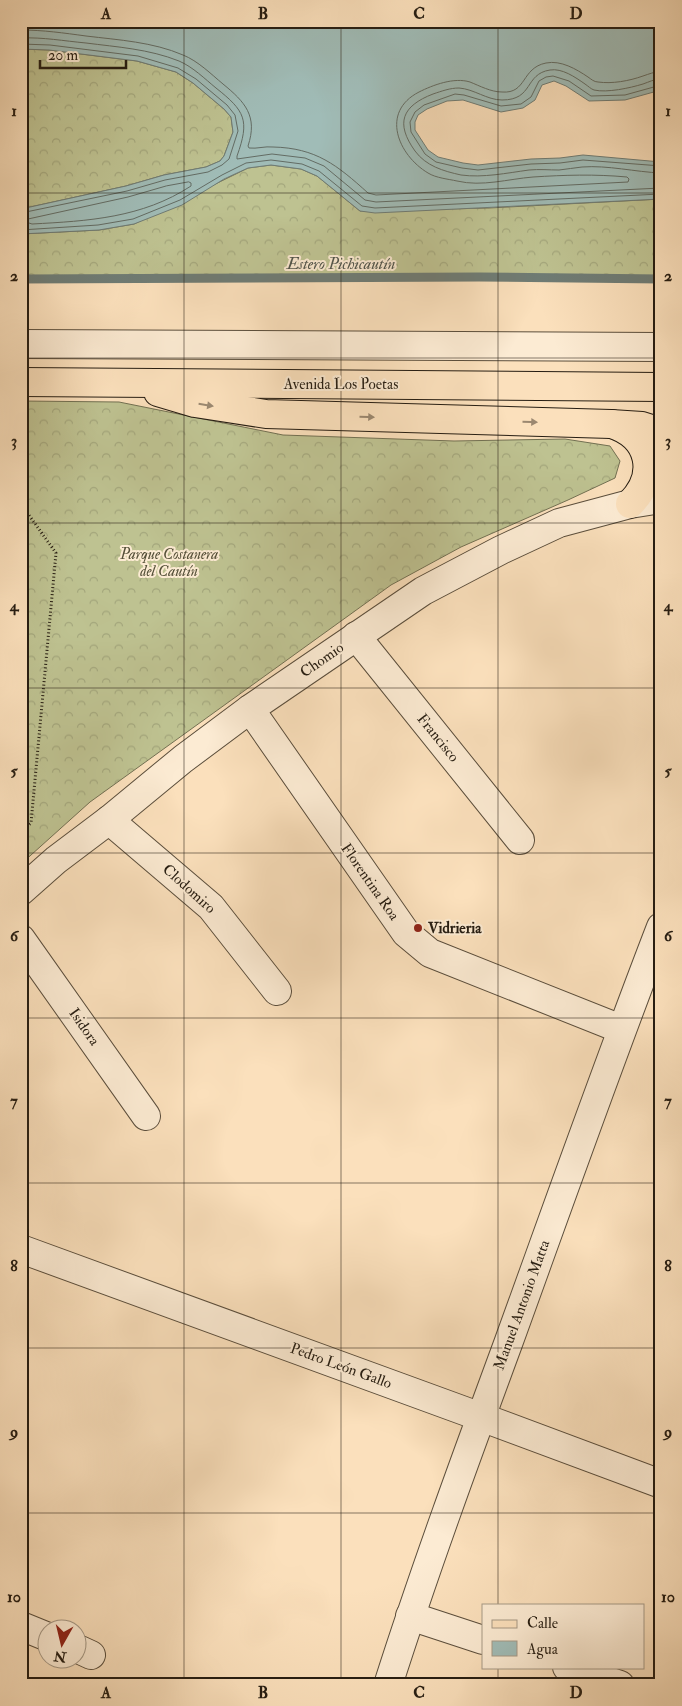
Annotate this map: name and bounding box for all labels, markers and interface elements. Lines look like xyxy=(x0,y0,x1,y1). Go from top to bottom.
text: A xyxy=(100,4,112,24)
text: B xyxy=(258,4,268,24)
text: C xyxy=(413,4,425,24)
text: D xyxy=(569,4,583,24)
scale bar xyxy=(40,38,126,70)
text: 20 m xyxy=(48,46,78,65)
text: 1 xyxy=(11,101,17,121)
text: 1 xyxy=(665,101,671,121)
water label: Estero Pichicautín xyxy=(286,254,395,274)
text: 2 xyxy=(10,266,18,286)
text: 2 xyxy=(664,266,672,286)
street label: Avenida Los Poetas xyxy=(283,375,398,394)
one-way arrow xyxy=(198,401,214,409)
one-way arrow xyxy=(360,413,376,421)
one-way arrow xyxy=(522,418,538,426)
text: 3 xyxy=(11,431,17,451)
text: 3 xyxy=(665,431,671,451)
park label: Parque Costanera del Cautín xyxy=(119,545,218,581)
text: 4 xyxy=(9,596,20,616)
text: 4 xyxy=(663,596,674,616)
street label: Chomio xyxy=(297,638,347,682)
street label: Francisco xyxy=(413,710,463,766)
text: 5 xyxy=(10,761,18,781)
text: 5 xyxy=(664,761,672,781)
street label: Florentina Roa xyxy=(336,840,404,925)
street label: Clodomiro xyxy=(158,860,220,918)
place label: Vidrieria xyxy=(427,919,482,938)
marker: Vidrieria xyxy=(412,922,424,934)
text: 6 xyxy=(10,926,20,946)
text: 6 xyxy=(664,926,674,946)
street label: Isidora xyxy=(64,1005,104,1050)
text: 7 xyxy=(10,1091,18,1111)
text: 7 xyxy=(664,1091,672,1111)
street label: Manuel Antonio Matta xyxy=(490,1237,555,1373)
text: 8 xyxy=(10,1256,18,1276)
text: 8 xyxy=(664,1256,672,1276)
street label: Pedro León Gallo xyxy=(288,1339,394,1393)
text: 9 xyxy=(8,1422,18,1442)
text: 9 xyxy=(662,1422,672,1442)
text: 10 xyxy=(7,1587,21,1607)
text: 10 xyxy=(661,1587,675,1607)
legend xyxy=(482,1604,644,1668)
text: Calle xyxy=(527,1614,558,1633)
north arrow xyxy=(38,1618,88,1668)
text: Agua xyxy=(526,1640,559,1659)
text: N xyxy=(52,1647,69,1666)
text: A xyxy=(100,1683,112,1703)
text: B xyxy=(258,1683,268,1703)
text: C xyxy=(413,1683,425,1703)
text: D xyxy=(569,1683,583,1703)

